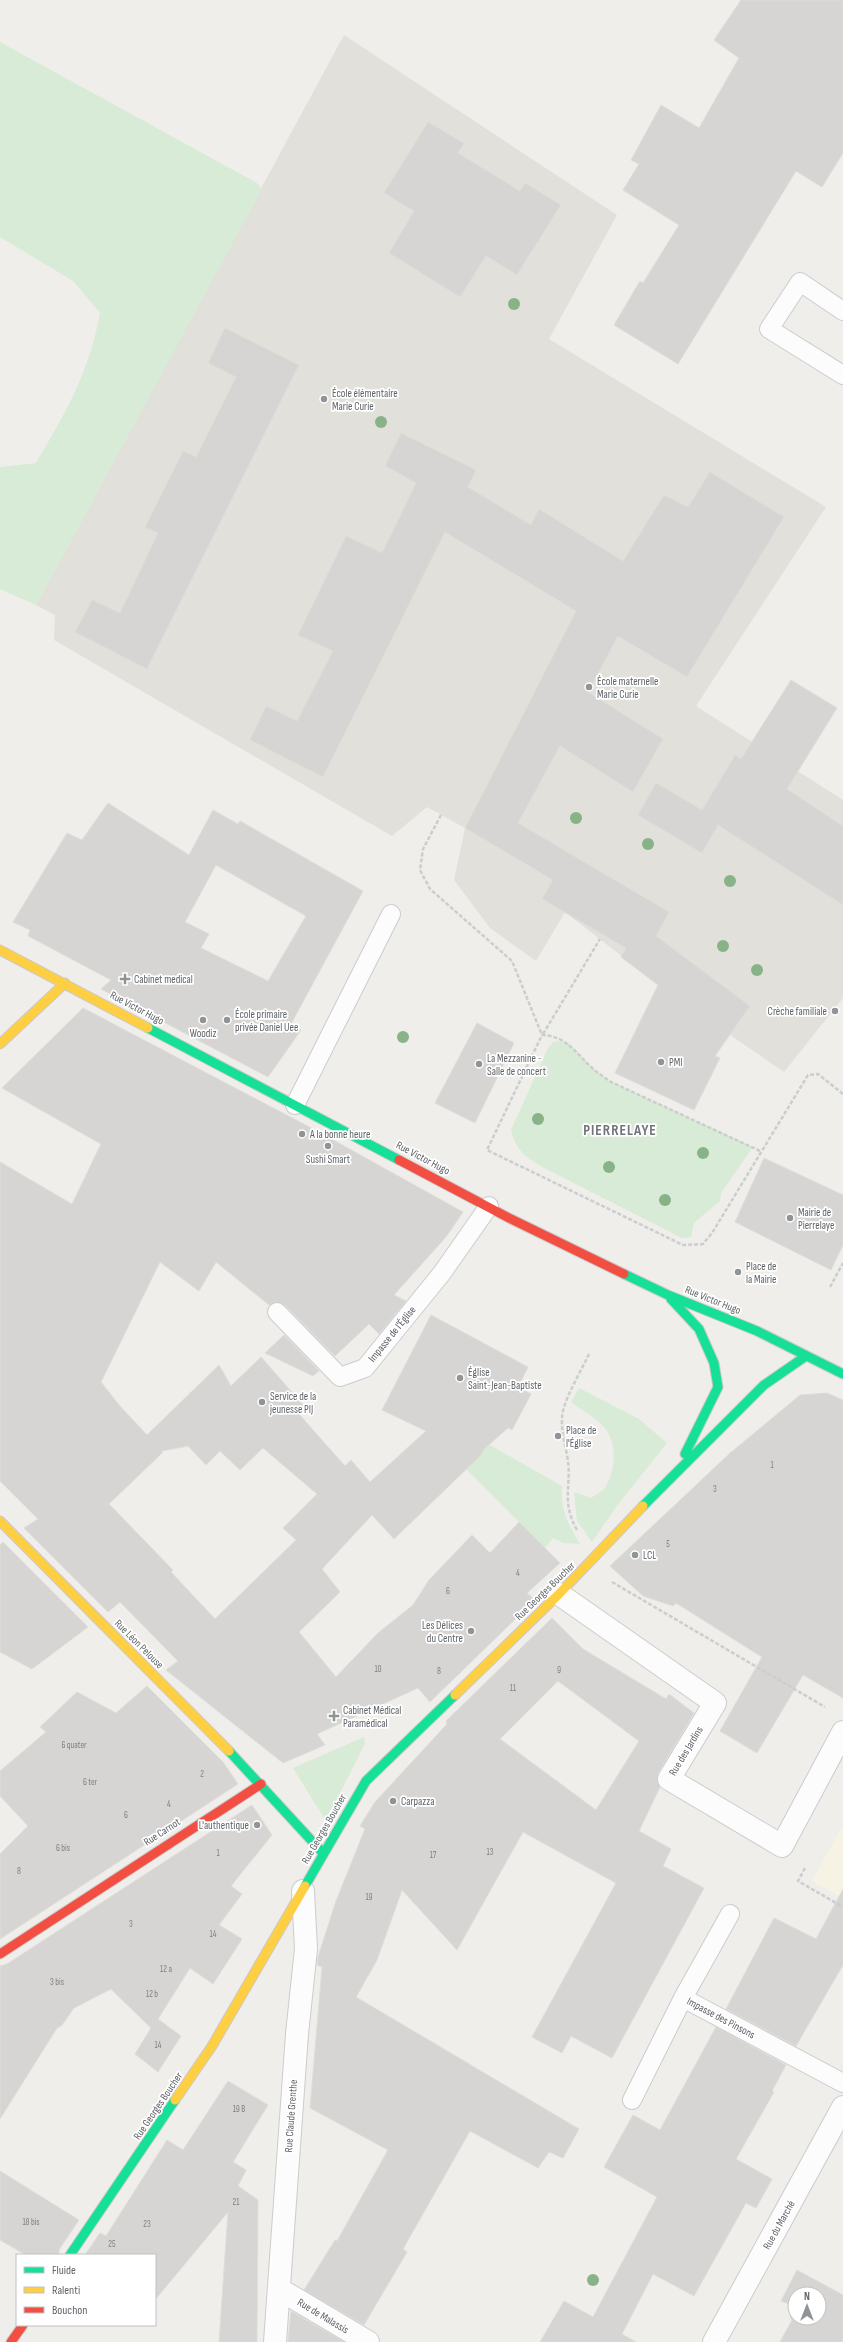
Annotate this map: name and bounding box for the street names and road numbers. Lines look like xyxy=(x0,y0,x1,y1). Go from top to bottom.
street label: Rue Victor Hugo xyxy=(108,988,166,1028)
street label: Rue Victor Hugo xyxy=(394,1138,452,1178)
street label: Rue Victor Hugo xyxy=(683,1283,743,1317)
street label: Impasse de l'Église xyxy=(366,1303,418,1365)
street label: Rue Georges Boucher xyxy=(512,1559,578,1623)
street label: Rue Léon Pelouse xyxy=(112,1617,166,1671)
street label: Rue des Jardins xyxy=(666,1724,706,1778)
street label: Rue Georges Boucher xyxy=(299,1792,349,1866)
street label: Rue Carnot xyxy=(141,1815,183,1849)
street label: Impasse des Pinsons xyxy=(685,1995,757,2041)
street label: Rue Georges Boucher xyxy=(131,2070,185,2142)
street label: Rue Claude Grenthe xyxy=(282,2079,300,2153)
street label: Rue du Marché xyxy=(760,2198,798,2252)
street label: Rue de Malassis xyxy=(295,2296,351,2336)

